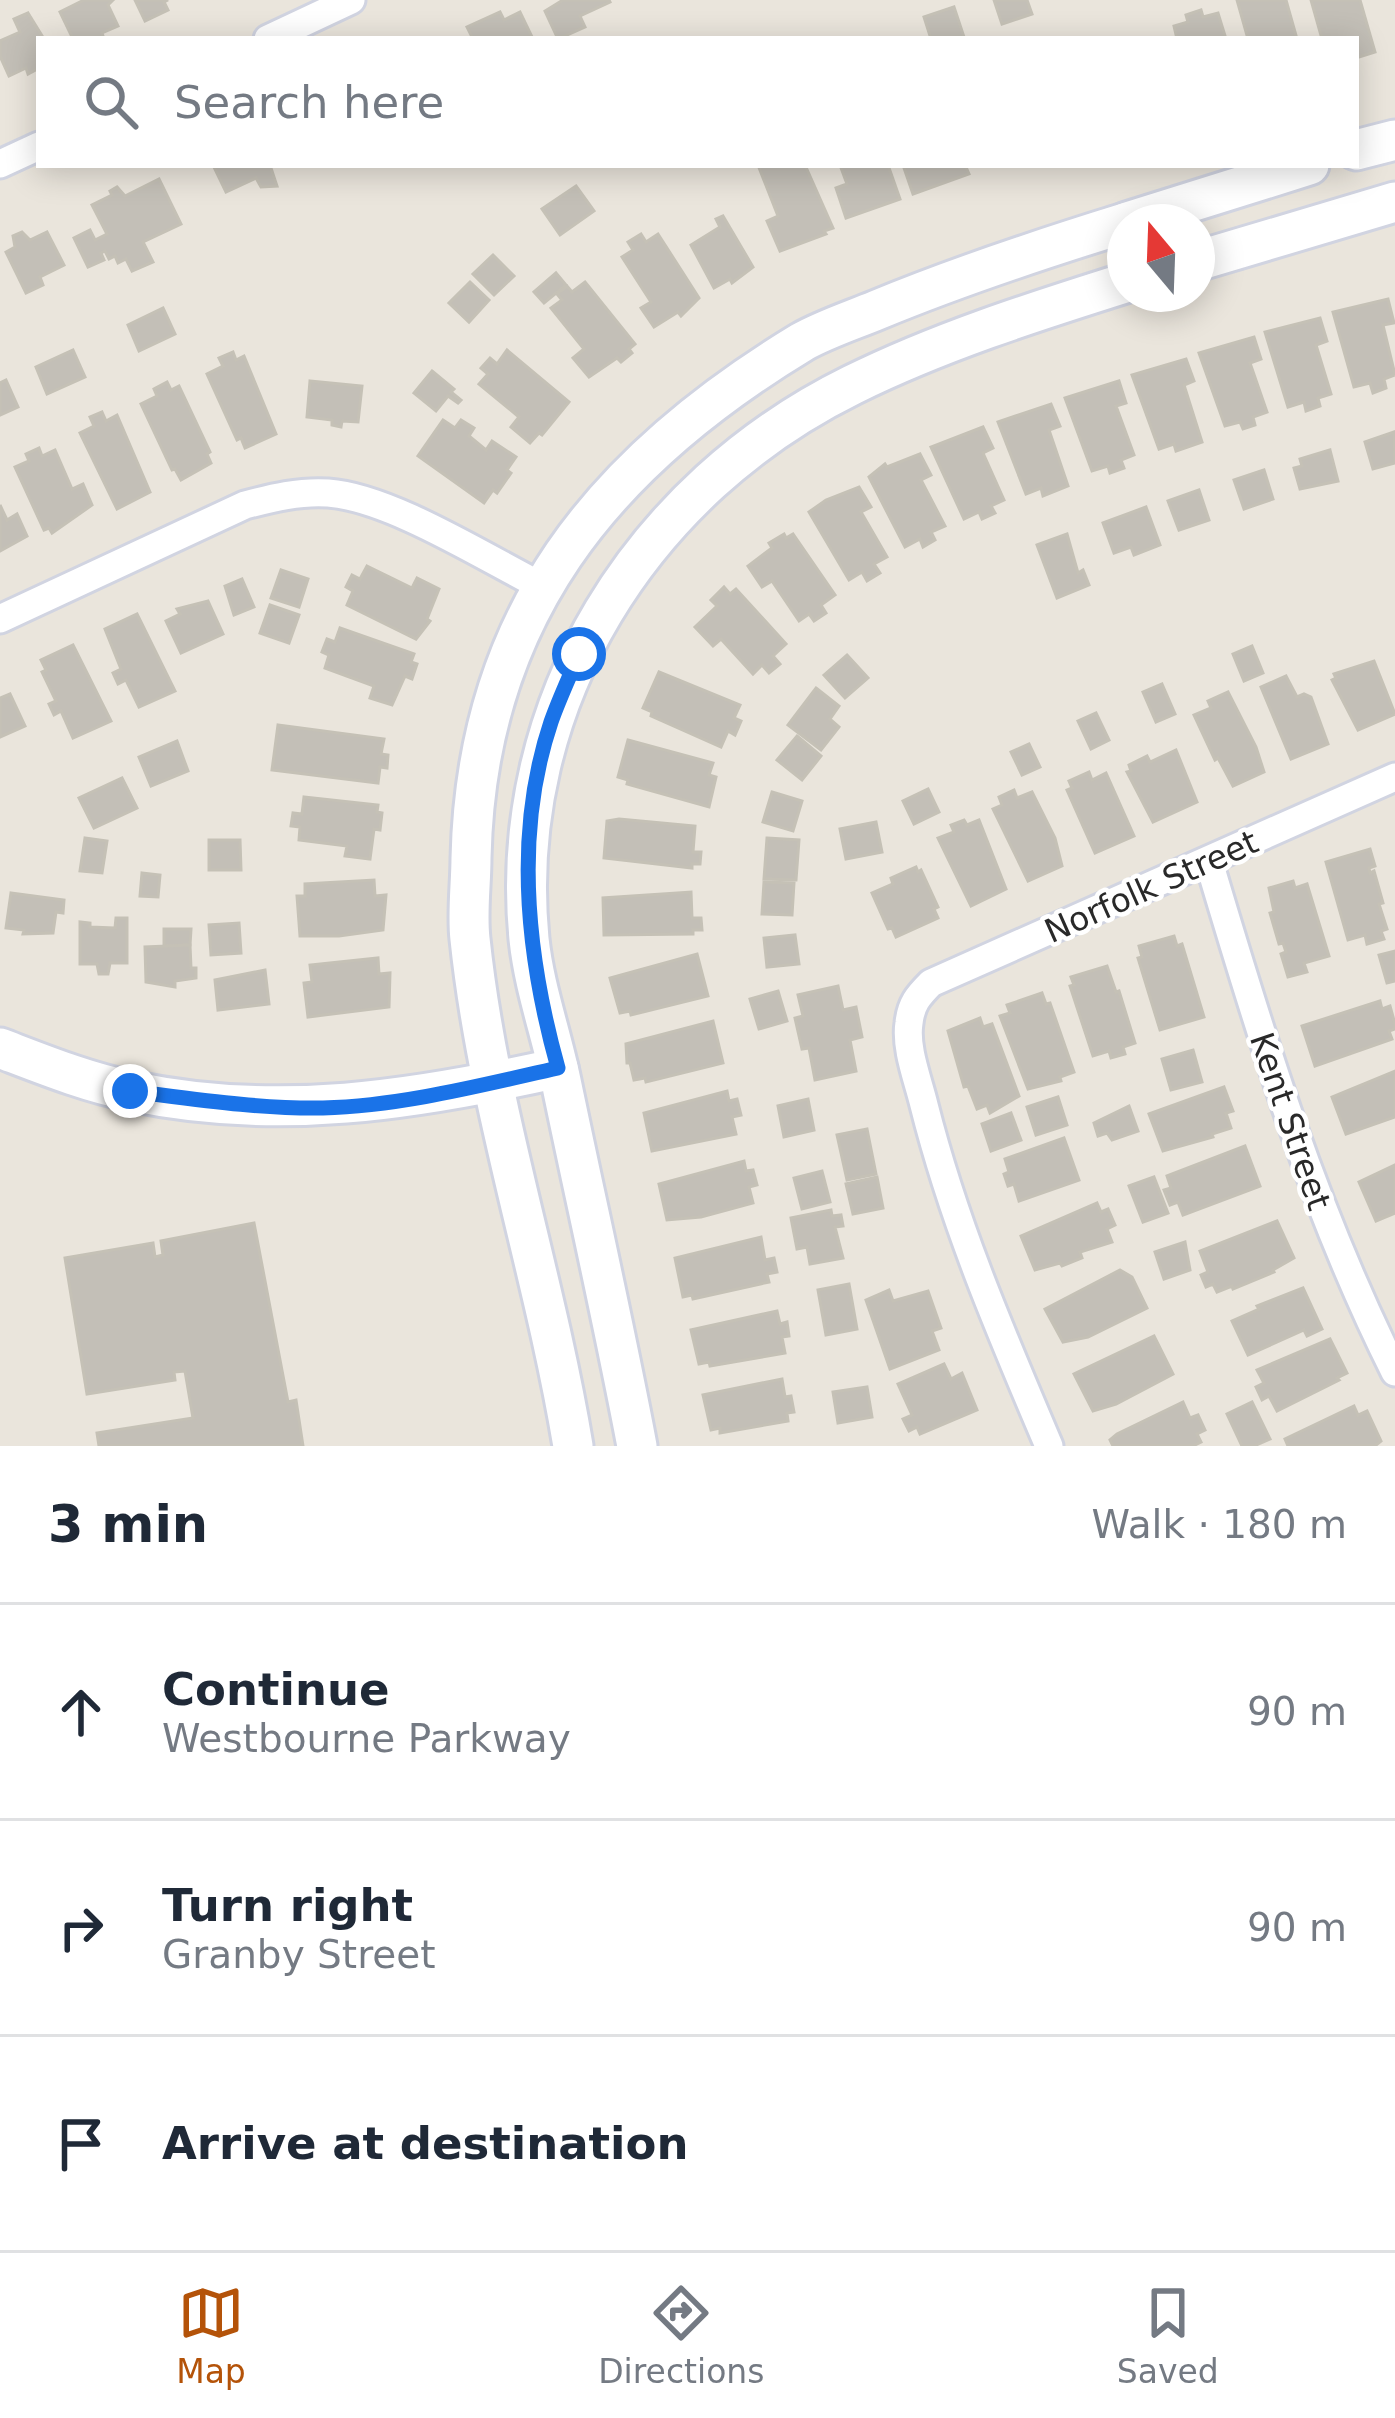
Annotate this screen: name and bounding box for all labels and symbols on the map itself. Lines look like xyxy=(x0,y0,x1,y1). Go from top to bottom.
north arrow xyxy=(1107,204,1215,312)
route start xyxy=(552,627,606,681)
street label: Norfolk Street xyxy=(1039,822,1264,951)
street label: Kent Street xyxy=(1242,1027,1339,1215)
route end xyxy=(103,1064,157,1118)

